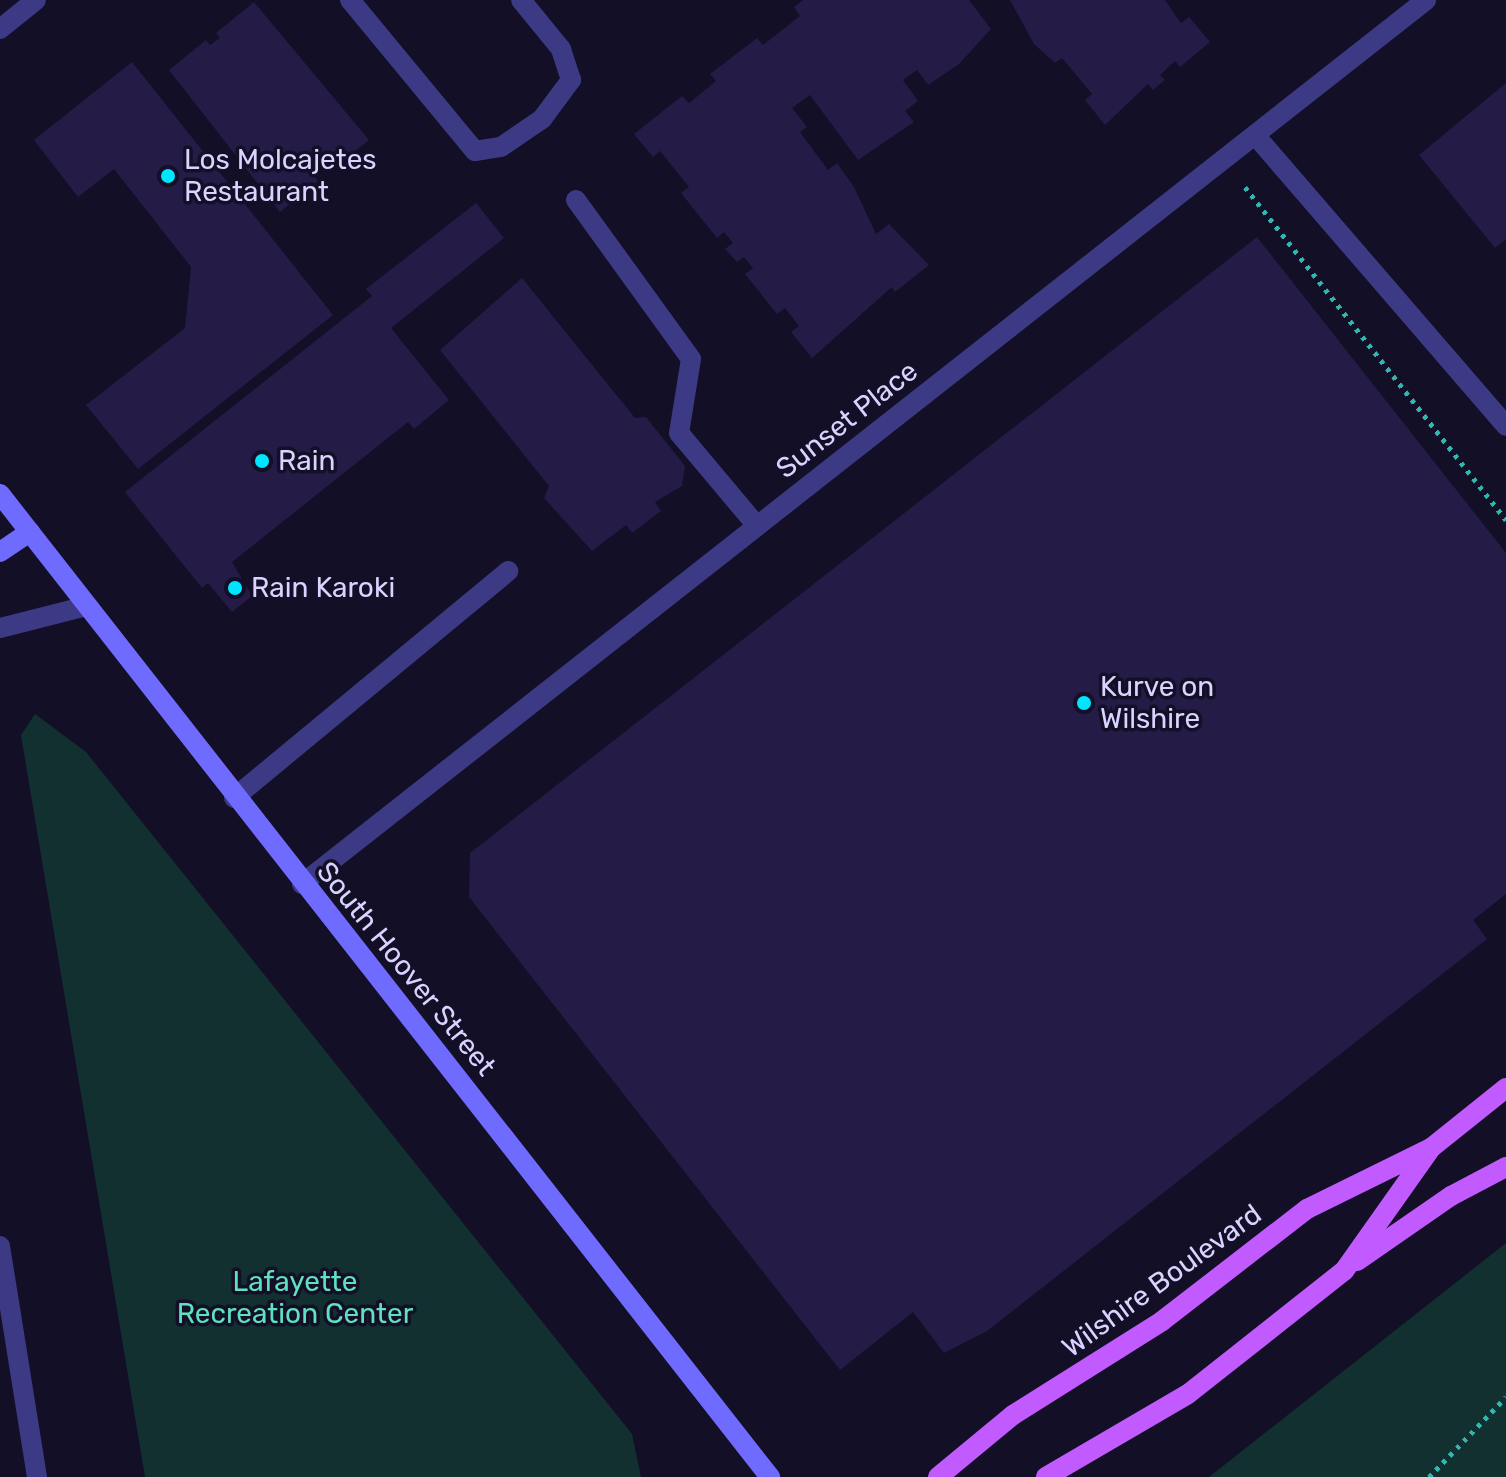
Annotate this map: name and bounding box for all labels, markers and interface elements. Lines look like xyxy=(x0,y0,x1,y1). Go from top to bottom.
place label: Los Molcajetes Restaurant xyxy=(184,143,377,209)
marker: Los Molcajetes Restaurant xyxy=(159,167,177,185)
street label: Sunset Place xyxy=(770,354,924,486)
place label: Rain xyxy=(278,444,336,478)
marker: Rain xyxy=(253,452,271,470)
place label: Rain Karoki xyxy=(251,571,395,605)
marker: Rain Karoki xyxy=(226,579,244,597)
place label: Kurve on Wilshire xyxy=(1100,670,1214,736)
marker: Kurve on Wilshire xyxy=(1075,694,1093,712)
street label: South Hoover Street xyxy=(309,855,503,1083)
street label: Wilshire Boulevard xyxy=(1056,1197,1268,1365)
park label: Lafayette Recreation Center xyxy=(177,1265,413,1331)

